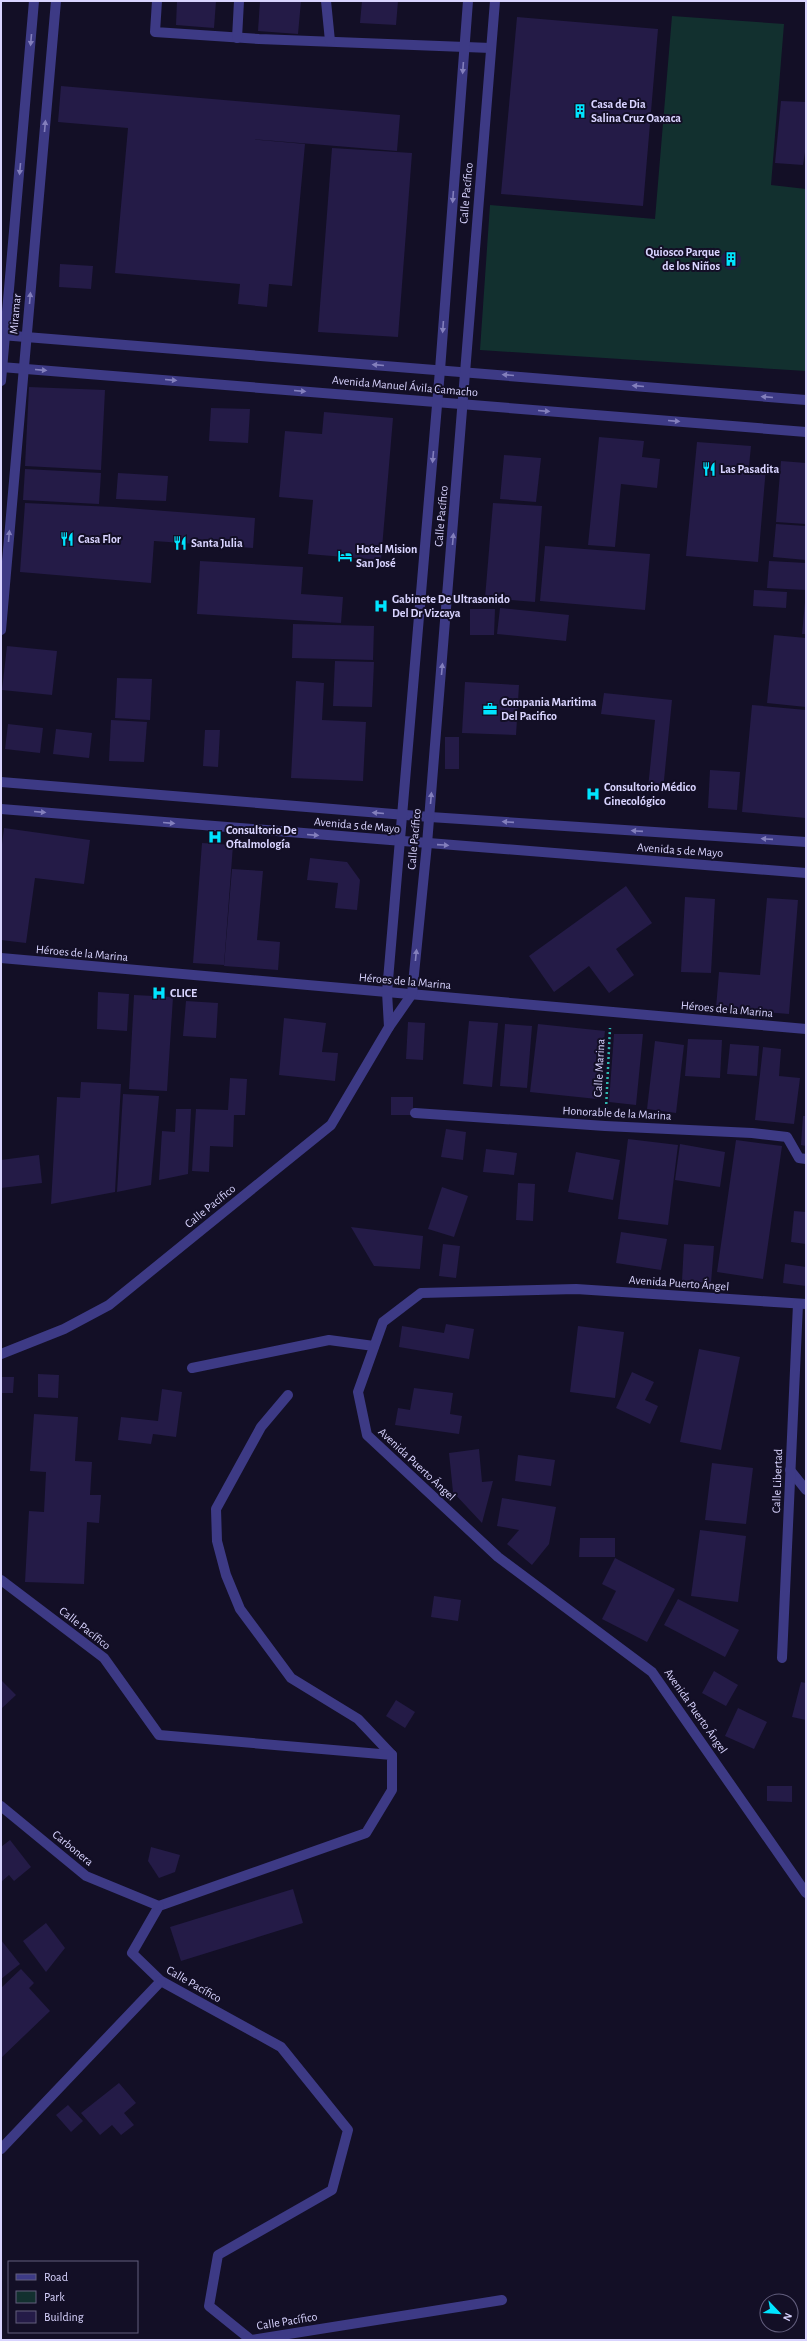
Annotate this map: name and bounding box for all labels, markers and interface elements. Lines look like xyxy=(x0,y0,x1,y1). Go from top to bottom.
one-way arrow xyxy=(27,34,34,46)
one-way arrow xyxy=(459,62,466,74)
place label: Casa de Dia Salina Cruz Oaxaca xyxy=(591,98,681,124)
building icon: Casa de Dia Salina Cruz Oaxaca xyxy=(572,103,588,119)
one-way arrow xyxy=(41,120,48,132)
street label: Calle Pacífico xyxy=(457,162,475,224)
one-way arrow xyxy=(16,163,23,175)
one-way arrow xyxy=(450,191,457,203)
place label: Quiosco Parque de los Niños xyxy=(646,246,720,272)
building icon: Quiosco Parque de los Niños xyxy=(723,251,739,267)
one-way arrow xyxy=(26,292,33,304)
street label: Miramar xyxy=(7,293,23,335)
one-way arrow xyxy=(440,321,447,333)
one-way arrow xyxy=(372,362,384,368)
one-way arrow xyxy=(35,366,47,373)
one-way arrow xyxy=(502,372,514,379)
street label: Avenida Manuel Ávila Camacho xyxy=(332,373,479,398)
one-way arrow xyxy=(165,377,177,384)
one-way arrow xyxy=(632,383,644,389)
one-way arrow xyxy=(294,387,306,394)
one-way arrow xyxy=(761,393,773,400)
one-way arrow xyxy=(538,407,551,414)
one-way arrow xyxy=(668,418,680,425)
one-way arrow xyxy=(429,451,436,463)
restaurant icon: Las Pasadita xyxy=(701,461,717,477)
place label: Las Pasadita xyxy=(720,463,779,475)
street label: Calle Pacífico xyxy=(432,485,450,547)
one-way arrow xyxy=(6,530,13,542)
restaurant icon: Casa Flor xyxy=(59,531,75,547)
place label: Casa Flor xyxy=(78,533,122,545)
one-way arrow xyxy=(449,533,456,545)
restaurant icon: Santa Julia xyxy=(172,535,188,551)
place label: Santa Julia xyxy=(191,537,243,549)
place label: Hotel Mision San José xyxy=(356,543,417,569)
hotel icon: Hotel Mision San José xyxy=(337,548,353,564)
place label: Gabinete De Ultrasonido Del Dr Vizcaya xyxy=(392,593,510,620)
hospital icon: Gabinete De Ultrasonido Del Dr Vizcaya xyxy=(373,598,389,614)
one-way arrow xyxy=(438,663,445,675)
place label: Compania Maritima Del Pacifico xyxy=(501,696,597,722)
office icon: Compania Maritima Del Pacifico xyxy=(482,701,498,717)
place label: Consultorio Médico Ginecológico xyxy=(604,781,696,807)
hospital icon: Consultorio Médico Ginecológico xyxy=(585,786,601,802)
one-way arrow xyxy=(428,792,434,804)
street label: Calle Pacífico xyxy=(405,808,423,870)
one-way arrow xyxy=(34,809,46,816)
one-way arrow xyxy=(372,809,384,816)
street label: Avenida 5 de Mayo xyxy=(313,815,401,836)
one-way arrow xyxy=(502,819,514,826)
one-way arrow xyxy=(163,820,175,826)
place label: Consultorio De Oftalmología xyxy=(226,824,297,850)
one-way arrow xyxy=(631,827,643,834)
hospital icon: Consultorio De Oftalmología xyxy=(207,829,223,845)
one-way arrow xyxy=(307,831,319,838)
one-way arrow xyxy=(761,836,773,843)
street label: Avenida 5 de Mayo xyxy=(636,841,724,860)
one-way arrow xyxy=(437,842,449,848)
street label: Héroes de la Marina xyxy=(35,943,129,963)
one-way arrow xyxy=(413,949,419,961)
street label: Héroes de la Marina xyxy=(358,971,452,991)
hospital icon: CLICE xyxy=(151,985,167,1001)
place label: CLICE xyxy=(170,987,197,999)
street label: Héroes de la Marina xyxy=(680,999,774,1019)
street label: Calle Marina xyxy=(591,1038,607,1098)
street label: Honorable de la Marina xyxy=(562,1104,672,1122)
street label: Calle Pacífico xyxy=(182,1182,238,1230)
street label: Avenida Puerto Ángel xyxy=(628,1273,730,1292)
street label: Avenida Puerto Ángel xyxy=(376,1425,459,1503)
street label: Calle Libertad xyxy=(770,1449,784,1513)
street label: Calle Pacífico xyxy=(57,1604,113,1652)
street label: Avenida Puerto Ángel xyxy=(662,1666,731,1756)
street label: Carbonera xyxy=(50,1828,96,1868)
street label: Calle Pacífico xyxy=(164,1963,224,2005)
legend xyxy=(8,2261,138,2333)
text: Road xyxy=(44,2271,68,2283)
text: Park xyxy=(44,2291,65,2303)
north arrow xyxy=(759,2293,799,2333)
street label: Calle Pacífico xyxy=(256,2310,318,2332)
text: Building xyxy=(44,2311,84,2323)
text: N xyxy=(781,2311,794,2323)

